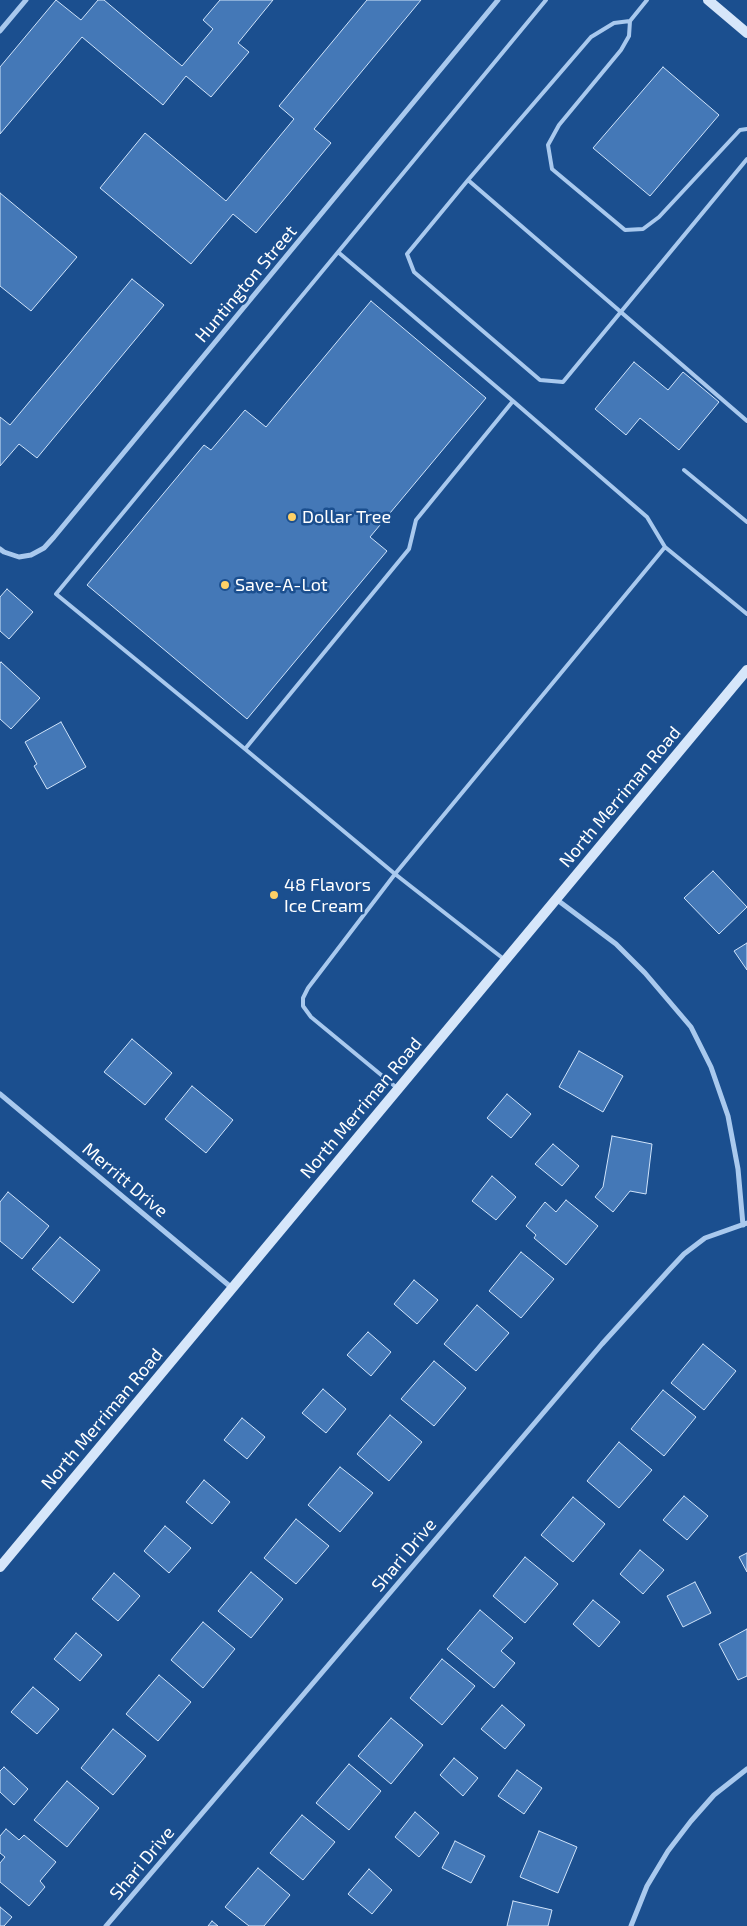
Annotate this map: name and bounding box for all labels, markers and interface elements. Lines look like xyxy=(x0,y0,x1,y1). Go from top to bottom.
street label: Huntington Street xyxy=(191,221,301,347)
place label: Dollar Tree xyxy=(302,506,391,528)
marker: Dollar Tree xyxy=(286,511,298,523)
place label: Save-A-Lot xyxy=(235,574,328,596)
marker: Save-A-Lot xyxy=(219,579,231,591)
street label: North Merriman Road xyxy=(555,722,685,872)
place label: 48 Flavors Ice Cream xyxy=(284,874,371,916)
marker: 48 Flavors Ice Cream xyxy=(268,889,280,901)
street label: North Merriman Road xyxy=(296,1033,426,1183)
street label: Merritt Drive xyxy=(78,1138,172,1222)
street label: North Merriman Road xyxy=(37,1344,167,1494)
street label: Shari Drive xyxy=(367,1514,441,1596)
street label: Shari Drive xyxy=(105,1822,179,1904)

